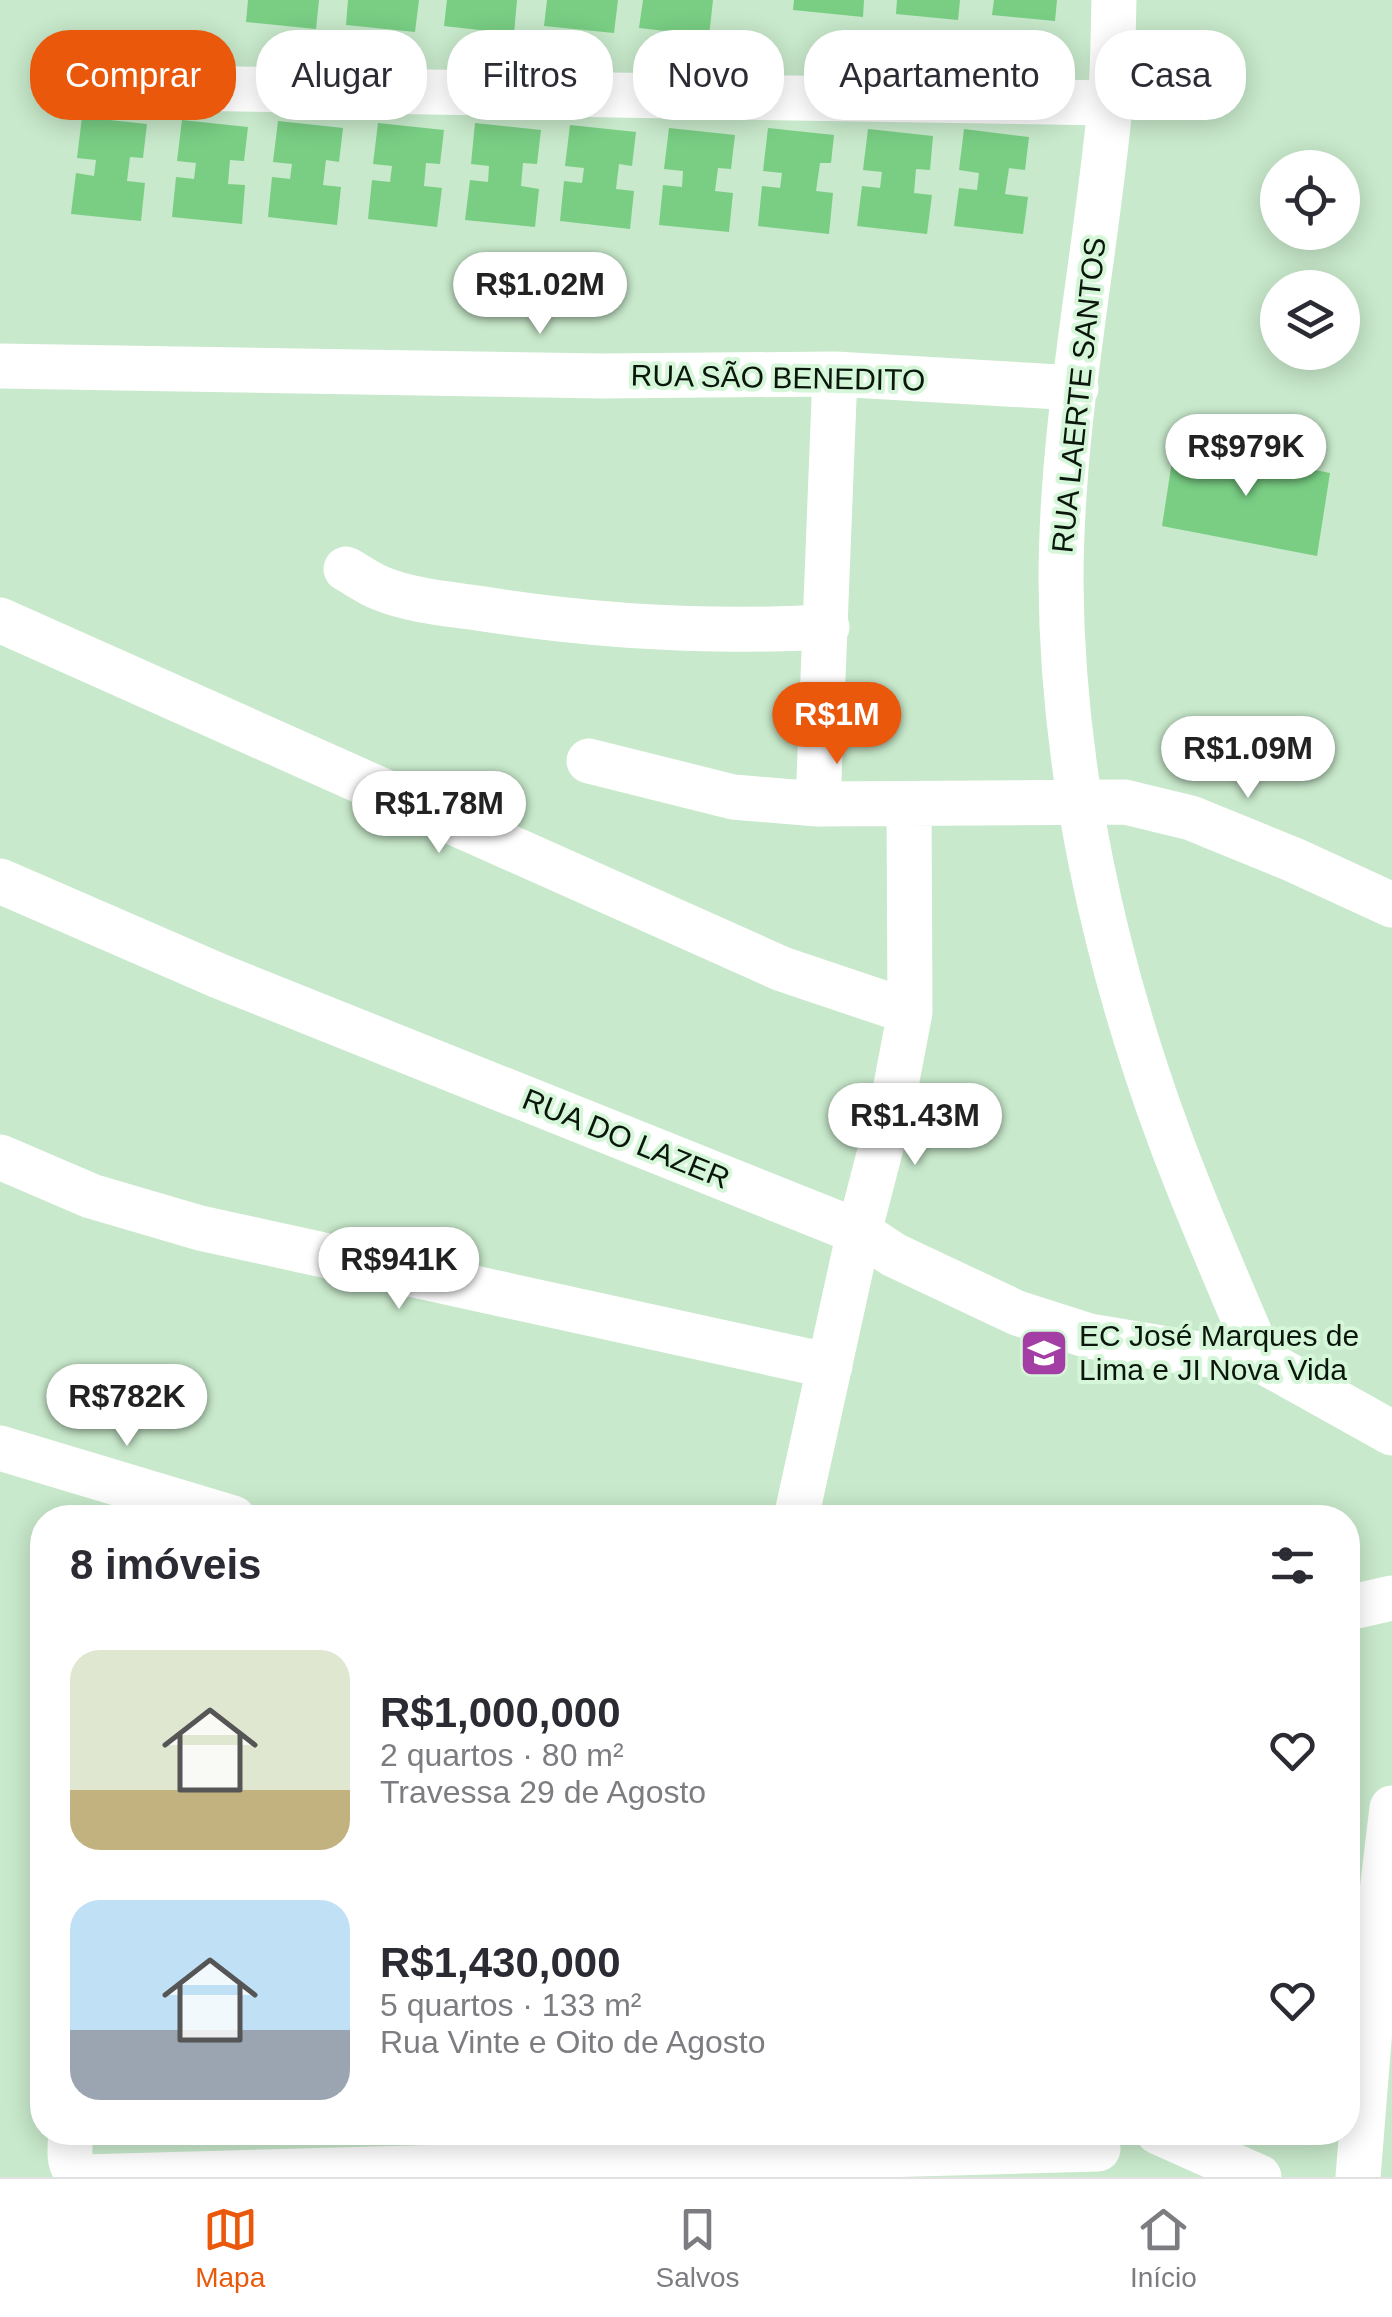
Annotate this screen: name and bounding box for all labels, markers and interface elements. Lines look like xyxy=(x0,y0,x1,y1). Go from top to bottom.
chip: Comprar xyxy=(30,30,236,120)
chip: Alugar xyxy=(256,30,427,120)
chip: Filtros xyxy=(447,30,613,120)
chip: Novo xyxy=(633,30,784,120)
chip: Apartamento xyxy=(804,30,1075,120)
chip: Casa xyxy=(1095,30,1246,120)
map controls xyxy=(1260,150,1360,370)
button: locate xyxy=(1260,150,1360,250)
street label: RUA LAERTE SANTOS xyxy=(1046,235,1111,554)
pin: R$1.02M xyxy=(448,252,632,337)
text: R$1.02M xyxy=(475,266,605,302)
button: layers xyxy=(1260,270,1360,370)
street label: RUA SÃO BENEDITO xyxy=(630,358,926,397)
pin: R$979K xyxy=(1165,414,1327,499)
text: R$979K xyxy=(1187,428,1305,464)
pin: R$1M xyxy=(778,682,896,767)
text: R$1M xyxy=(794,696,880,732)
pin: R$1.09M xyxy=(1156,716,1340,801)
text: R$1.09M xyxy=(1183,730,1313,766)
pin: R$1.78M xyxy=(347,771,531,856)
text: R$1.78M xyxy=(374,785,504,821)
street label: RUA DO LAZER xyxy=(518,1082,734,1195)
pin: R$1.43M xyxy=(823,1083,1007,1168)
text: R$1.43M xyxy=(850,1097,980,1133)
pin: R$941K xyxy=(318,1227,480,1312)
text: R$941K xyxy=(340,1241,458,1277)
place label: EC José Marques de Lima e JI Nova Vida xyxy=(1079,1319,1359,1386)
school or university icon: EC José Marques de Lima e JI Nova Vida xyxy=(1018,1327,1070,1379)
pin: R$782K xyxy=(46,1364,208,1449)
text: R$782K xyxy=(68,1378,186,1414)
icon: filters xyxy=(1265,1538,1320,1593)
text: 8 imóveis xyxy=(70,1541,261,1588)
text: R$1,000,000 xyxy=(380,1689,621,1736)
icon: home xyxy=(150,1690,270,1810)
icon: heart xyxy=(1265,1723,1320,1778)
text: 2 quartos · 80 m² xyxy=(380,1737,624,1773)
text: Travessa 29 de Agosto xyxy=(380,1774,706,1810)
text: R$1,430,000 xyxy=(380,1939,621,1986)
icon: home xyxy=(150,1940,270,2060)
icon: heart xyxy=(1265,1973,1320,2028)
text: 5 quartos · 133 m² xyxy=(380,1987,641,2023)
text: Rua Vinte e Oito de Agosto xyxy=(380,2024,765,2060)
tab: Mapa xyxy=(195,2202,265,2294)
tab: Salvos xyxy=(656,2202,740,2294)
tab: Início xyxy=(1130,2202,1197,2294)

